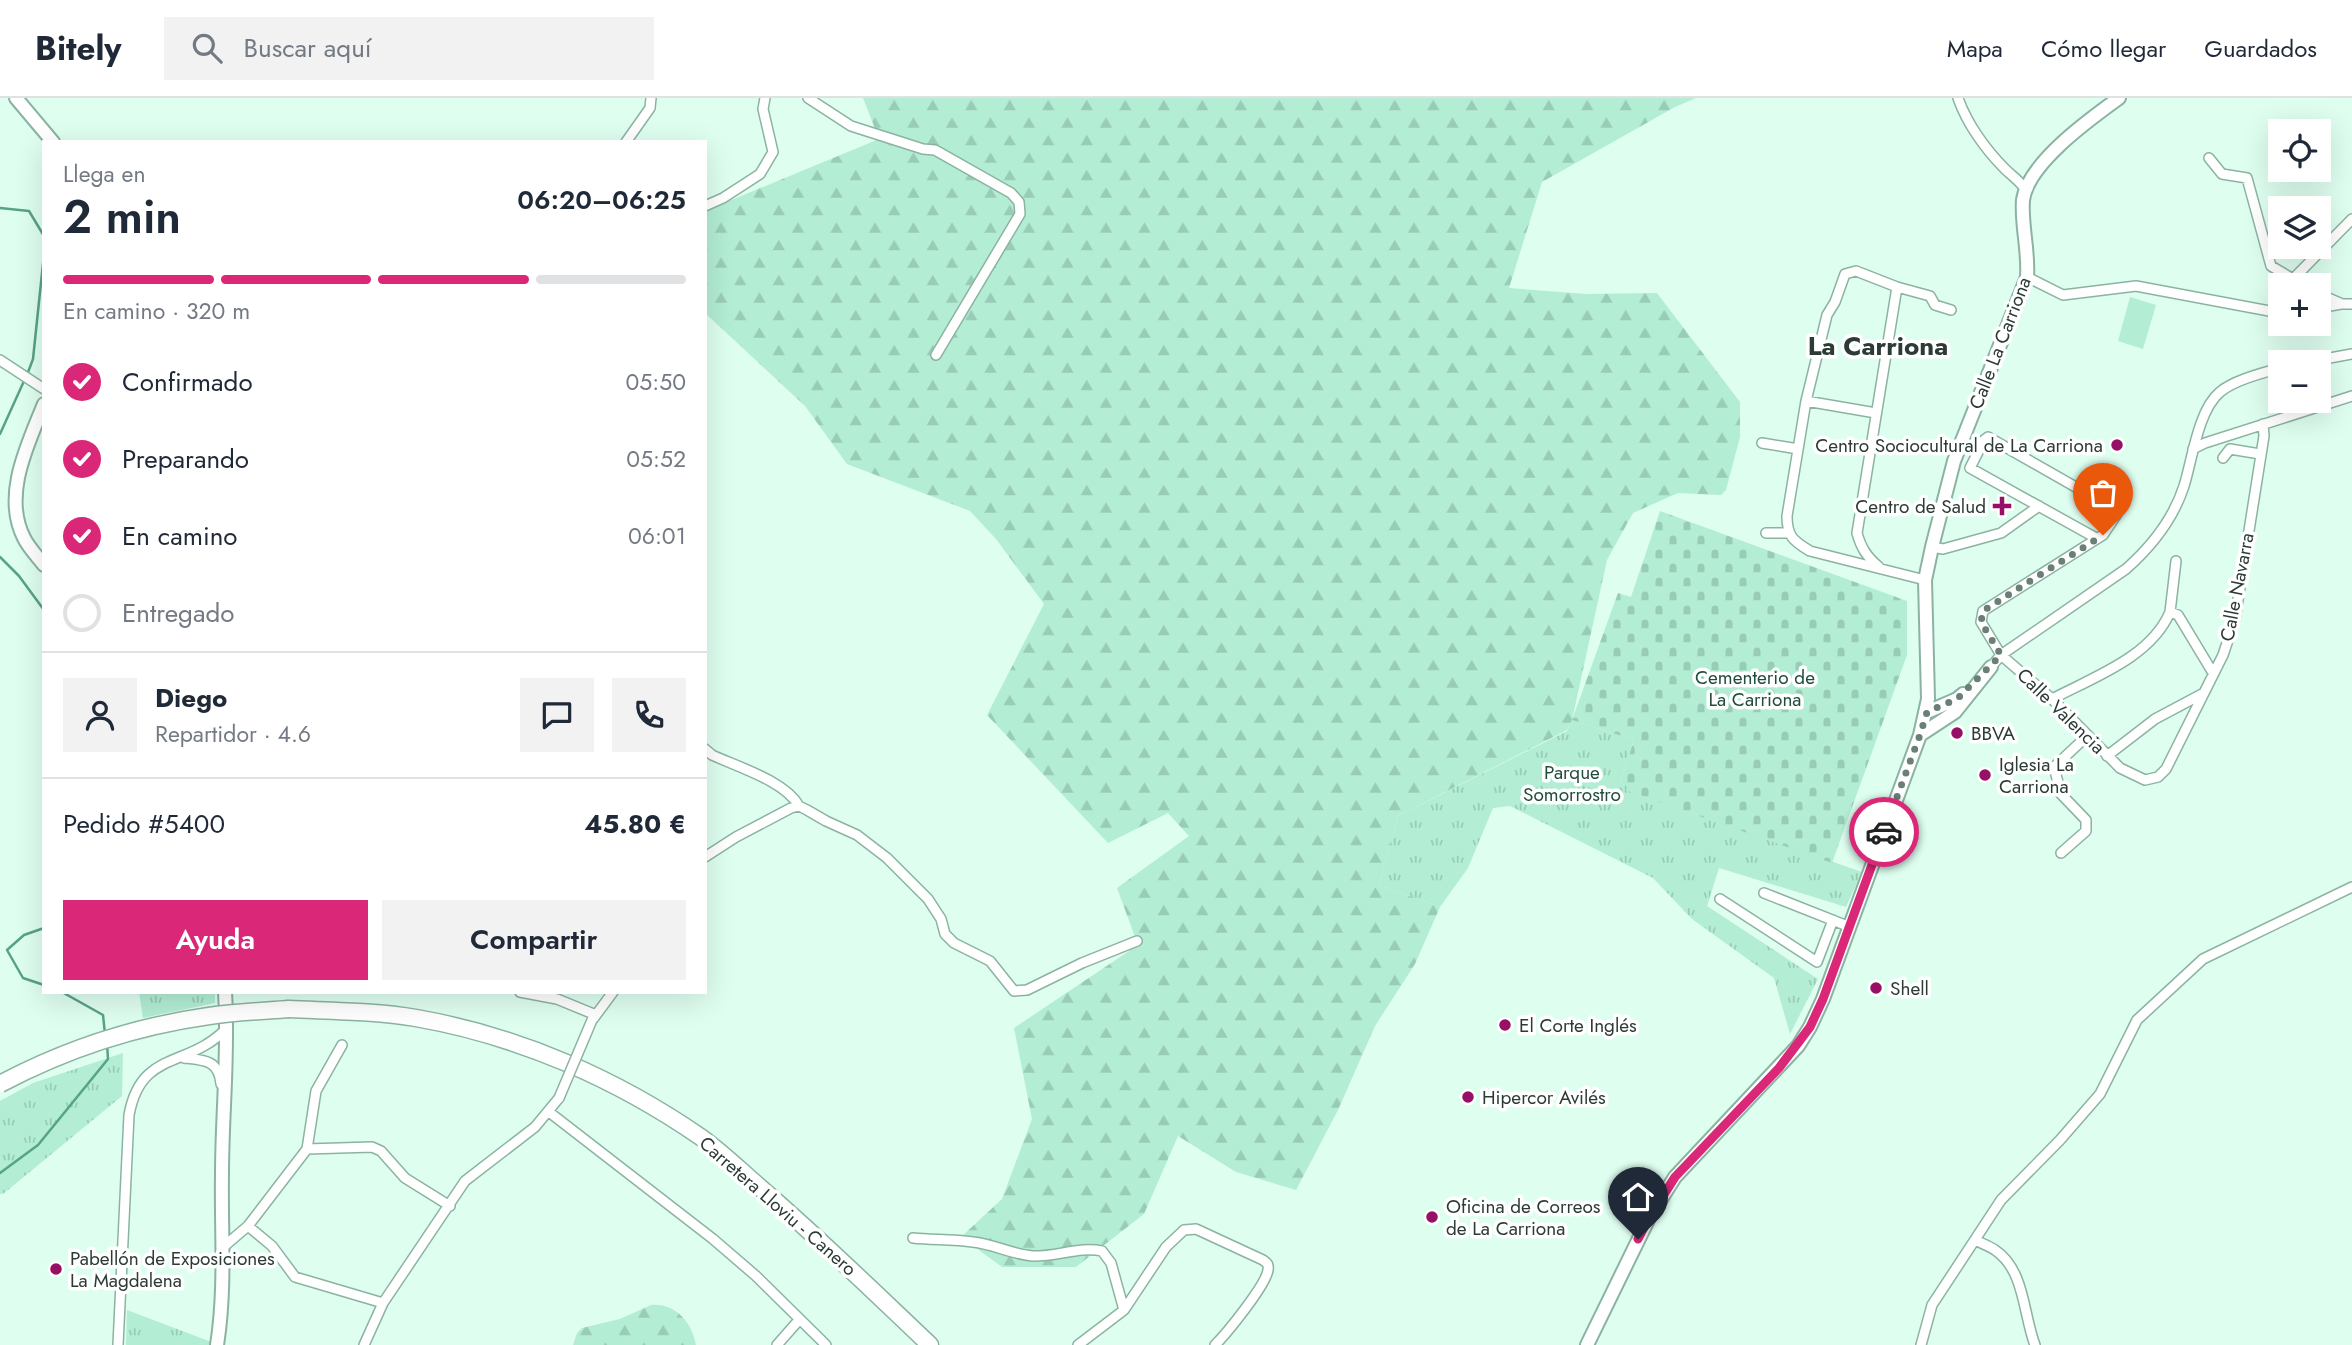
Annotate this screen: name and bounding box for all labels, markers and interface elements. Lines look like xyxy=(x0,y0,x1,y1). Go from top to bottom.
search box xyxy=(164,17,654,80)
text: Bitely xyxy=(35,25,122,72)
icon: search xyxy=(188,29,226,67)
text: Buscar aquí xyxy=(244,29,372,67)
text: Mapa xyxy=(1947,31,2003,66)
text: Cómo llegar xyxy=(2041,31,2166,66)
text: Guardados xyxy=(2204,31,2317,66)
map controls xyxy=(2268,119,2331,413)
button: locate xyxy=(2268,119,2331,182)
text: Llega en xyxy=(63,157,145,191)
text: 06:20–06:25 xyxy=(517,181,686,219)
text: 2 min xyxy=(63,184,181,250)
button: layers xyxy=(2268,196,2331,259)
street label: Calle La Carriona xyxy=(1962,273,2038,413)
button: + xyxy=(2268,273,2331,336)
text: En camino · 320 m xyxy=(63,294,250,328)
district label: La Carriona xyxy=(1808,327,1948,365)
button: − xyxy=(2268,350,2331,413)
icon: check xyxy=(63,363,101,401)
text: Confirmado xyxy=(122,363,253,401)
text: 05:50 xyxy=(626,365,686,399)
place label: Centro Sociocultural de La Carriona xyxy=(1815,432,2103,459)
marker: Centro Sociocultural de La Carriona xyxy=(2109,437,2125,453)
icon: check xyxy=(63,440,101,478)
text: Preparando xyxy=(122,440,249,478)
text: 05:52 xyxy=(626,442,686,476)
pin xyxy=(2073,463,2133,535)
icon: bag xyxy=(2084,474,2122,512)
place label: Centro de Salud xyxy=(1855,493,1986,520)
marker: Centro de Salud xyxy=(1992,496,2012,516)
icon: check xyxy=(63,517,101,555)
text: En camino xyxy=(122,517,238,555)
text: 06:01 xyxy=(628,519,686,553)
street label: Calle Navarra xyxy=(2213,531,2261,643)
text: Entregado xyxy=(122,594,234,632)
street label: Calle Valencia xyxy=(2011,662,2111,760)
park label: Cementerio de La Carriona xyxy=(1695,664,1815,713)
button: person xyxy=(63,678,137,752)
button: chat xyxy=(520,678,594,752)
button: phone xyxy=(612,678,686,752)
text: Diego xyxy=(155,679,227,717)
text: Repartidor · 4.6 xyxy=(155,717,311,751)
place label: BBVA xyxy=(1971,720,2016,747)
marker: BBVA xyxy=(1949,725,1965,741)
place label: Iglesia La Carriona xyxy=(1999,751,2074,800)
park label: Parque Somorrostro xyxy=(1523,759,1621,808)
marker: Iglesia La Carriona xyxy=(1977,767,1993,783)
courier xyxy=(1849,797,1919,867)
text: Pedido #5400 xyxy=(63,805,225,843)
text: 45.80 € xyxy=(584,805,686,843)
icon: car xyxy=(1865,813,1903,851)
button: Ayuda xyxy=(63,900,368,980)
button: Compartir xyxy=(382,900,686,980)
place label: Shell xyxy=(1890,975,1929,1002)
marker: Shell xyxy=(1868,980,1884,996)
place label: El Corte Inglés xyxy=(1519,1012,1637,1039)
marker: El Corte Inglés xyxy=(1497,1017,1513,1033)
place label: Hipercor Avilés xyxy=(1482,1084,1606,1111)
marker: Hipercor Avilés xyxy=(1460,1089,1476,1105)
street label: Carretera Lloviu - Canero xyxy=(693,1130,863,1282)
pin xyxy=(1608,1167,1668,1239)
icon: home xyxy=(1619,1178,1657,1216)
place label: Oficina de Correos de La Carriona xyxy=(1446,1193,1601,1242)
marker: Oficina de Correos de La Carriona xyxy=(1424,1209,1440,1225)
place label: Pabellón de Exposiciones La Magdalena xyxy=(70,1245,275,1294)
marker: Pabellón de Exposiciones La Magdalena xyxy=(48,1261,64,1277)

